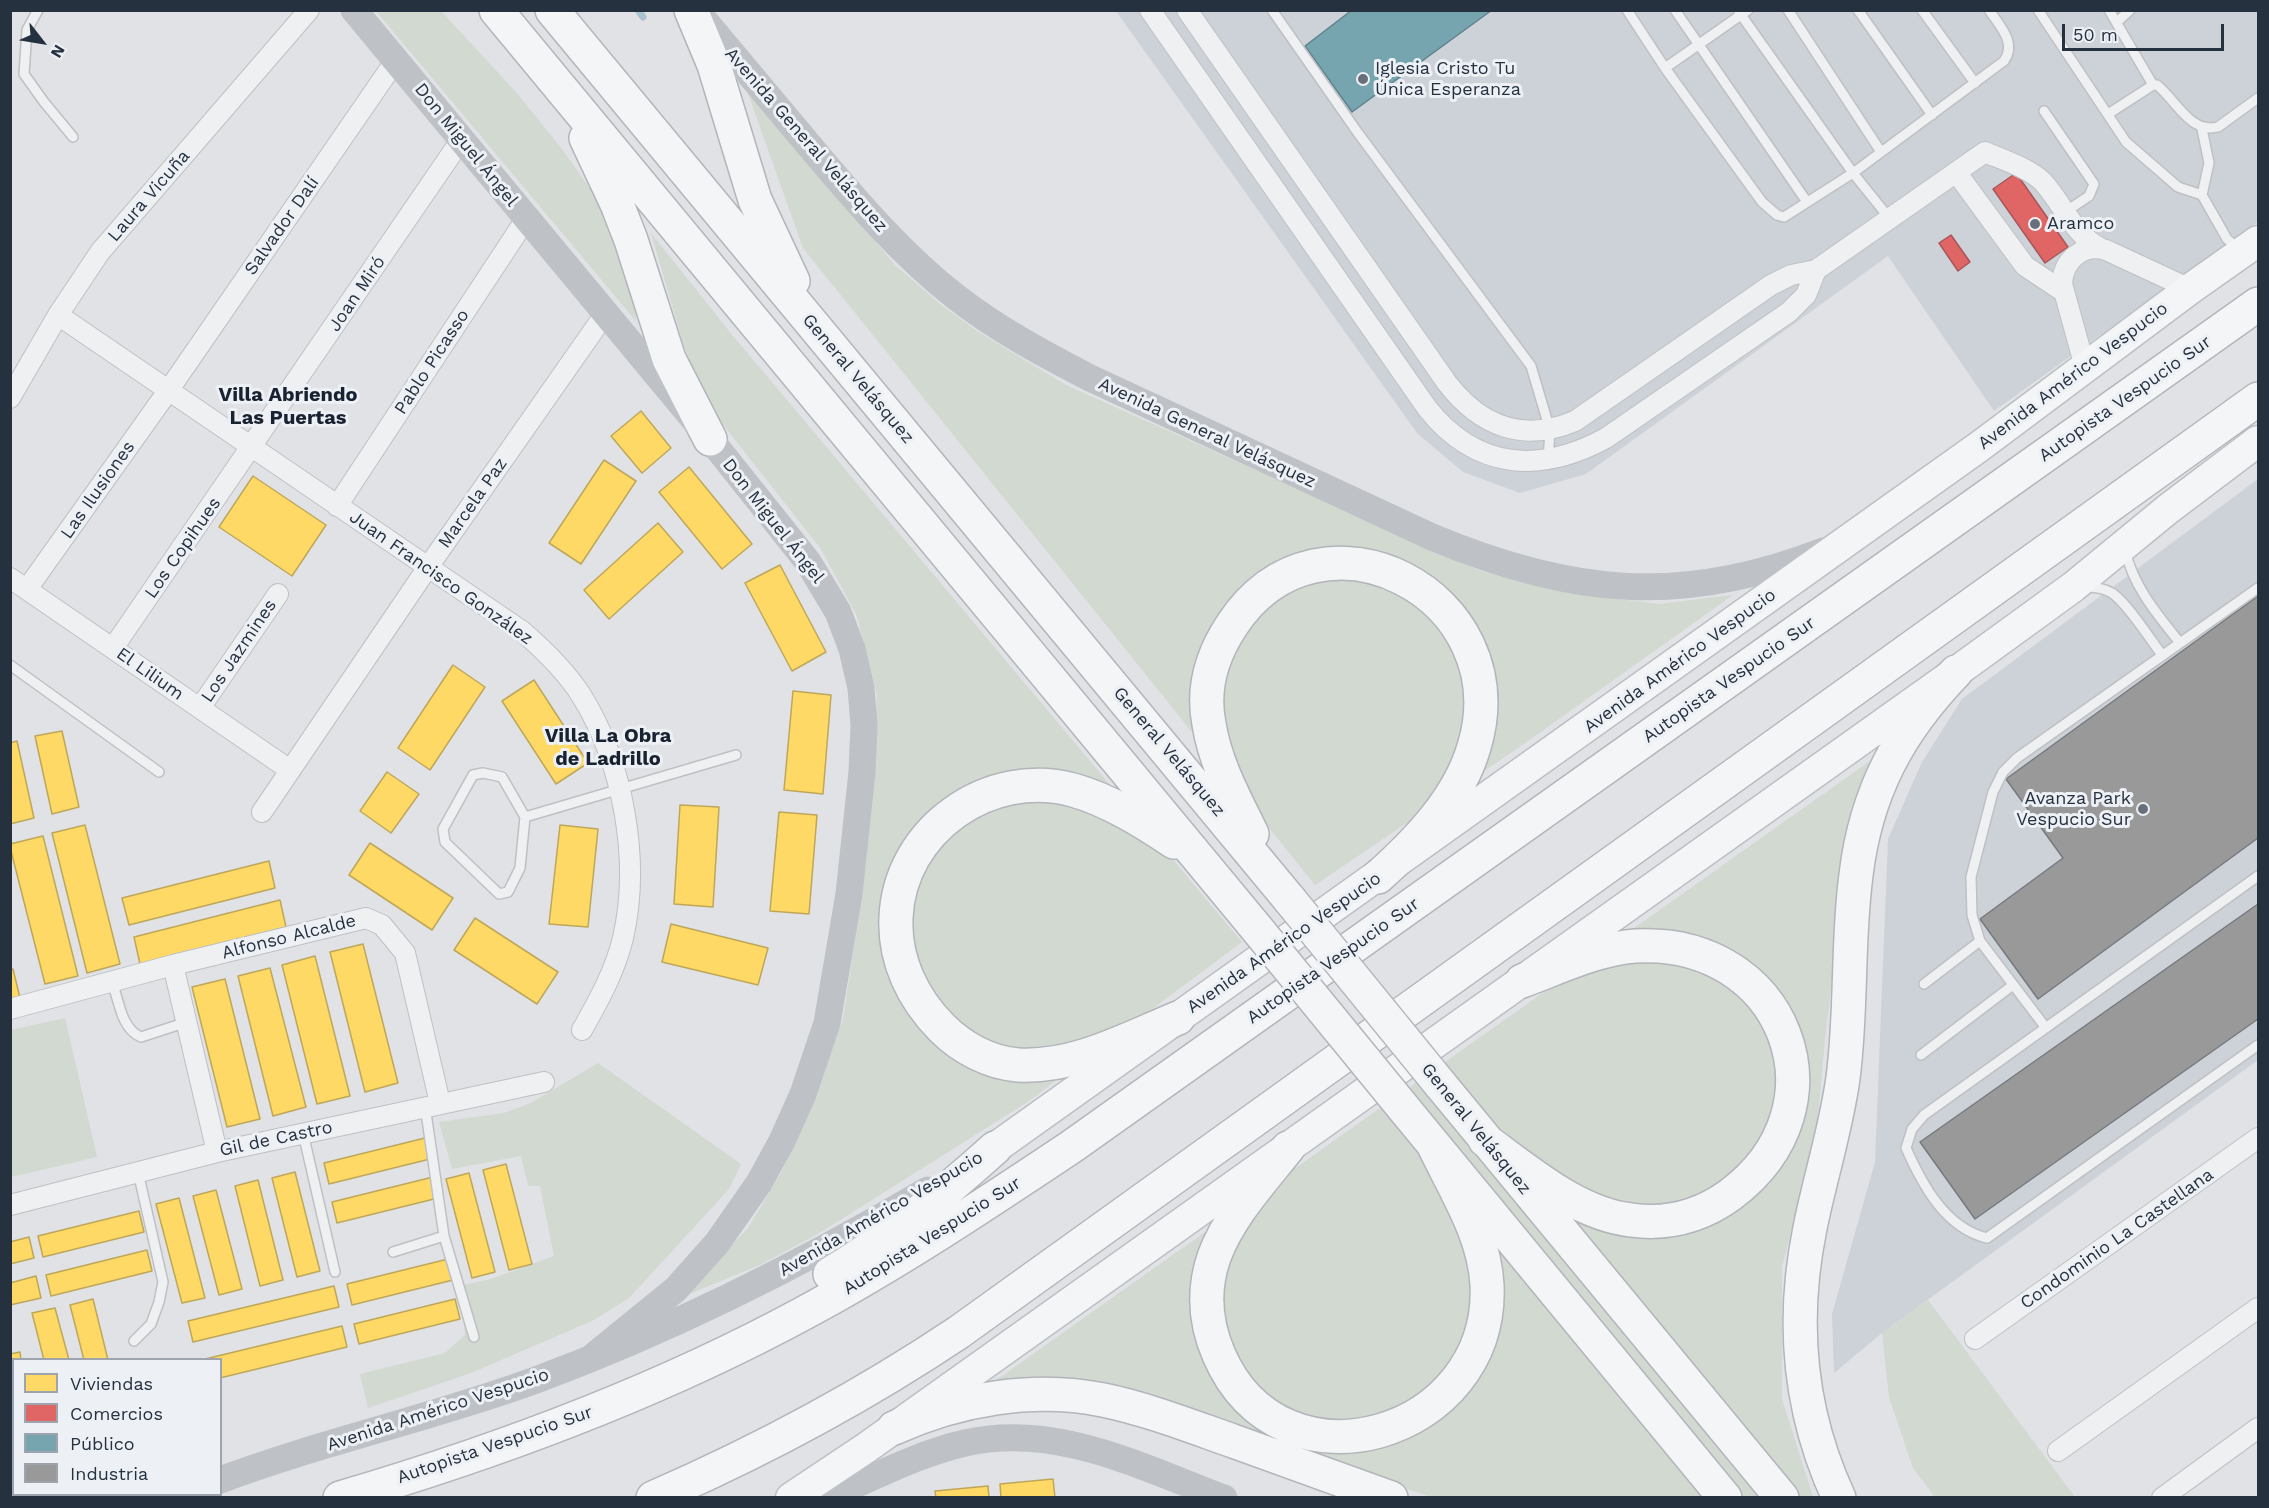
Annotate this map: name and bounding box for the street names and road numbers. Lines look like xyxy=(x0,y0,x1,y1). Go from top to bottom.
street label: Avenida General Velásquez xyxy=(720,43,892,237)
street label: Don Miguel Ángel xyxy=(410,79,522,211)
street label: Laura Vicuña xyxy=(103,146,195,246)
street label: Salvador Dalí xyxy=(240,173,324,279)
street label: Joan Miró xyxy=(324,252,390,336)
street label: Avenida Américo Vespucio xyxy=(1974,298,2172,454)
street label: Pablo Picasso xyxy=(390,306,474,418)
street label: General Velásquez xyxy=(797,310,919,448)
street label: Autopista Vespucio Sur xyxy=(2035,331,2215,467)
street label: Avenida General Velásquez xyxy=(1095,373,1319,493)
street label: Las Ilusiones xyxy=(56,437,140,543)
street label: Marcela Paz xyxy=(434,454,512,552)
street label: Don Miguel Ángel xyxy=(718,454,828,588)
street label: Los Copihues xyxy=(140,493,226,603)
street label: Juan Francisco González xyxy=(345,506,537,650)
street label: Avenida Américo Vespucio xyxy=(1580,584,1780,738)
street label: Los Jazmines xyxy=(197,595,281,707)
street label: Autopista Vespucio Sur xyxy=(1639,612,1819,748)
street label: El Lilium xyxy=(112,643,188,705)
street label: General Velásquez xyxy=(1108,683,1230,821)
street label: Avenida Américo Vespucio xyxy=(1183,868,1385,1018)
street label: Autopista Vespucio Sur xyxy=(1243,893,1423,1029)
street label: Alfonso Alcalde xyxy=(220,910,358,964)
street label: General Velásquez xyxy=(1416,1059,1536,1199)
street label: Gil de Castro xyxy=(218,1117,334,1161)
street label: Avenida Américo Vespucio xyxy=(775,1147,987,1281)
street label: Condominio La Castellana xyxy=(2016,1164,2218,1314)
street label: Autopista Vespucio Sur xyxy=(839,1172,1025,1300)
street label: Avenida Américo Vespucio xyxy=(324,1364,552,1456)
street label: Autopista Vespucio Sur xyxy=(394,1401,596,1489)

